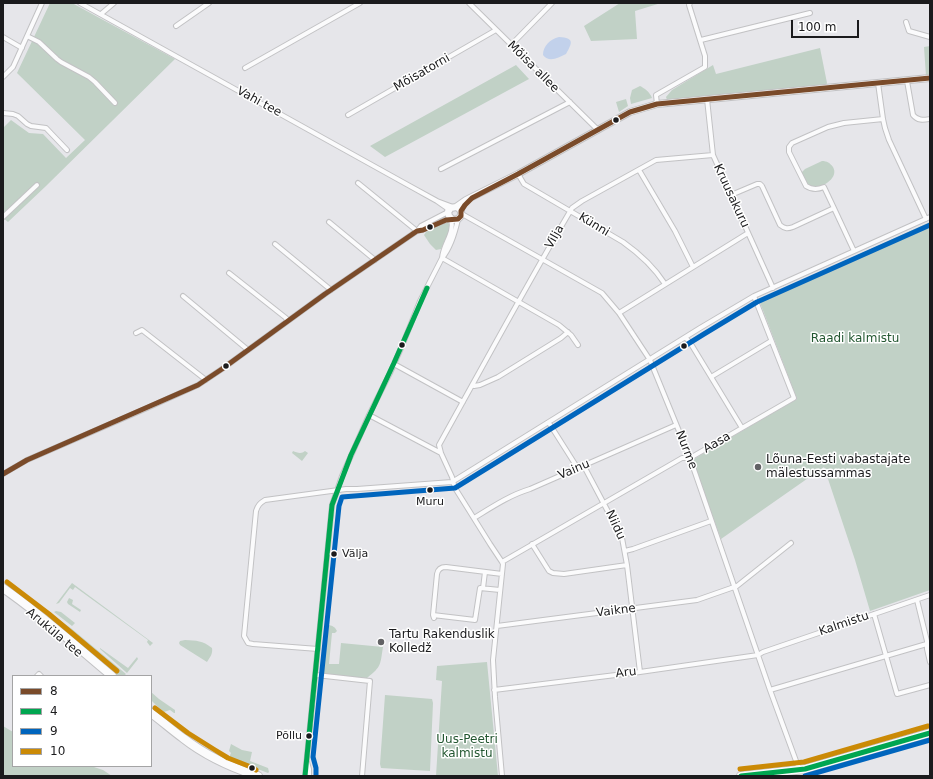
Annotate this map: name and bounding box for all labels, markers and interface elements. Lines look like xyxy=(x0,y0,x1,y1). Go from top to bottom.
scale bar xyxy=(793,12,861,38)
text: 100 m xyxy=(798,20,836,34)
street label: Mõisa allee xyxy=(504,38,562,96)
street label: Mõisatorni xyxy=(391,51,453,95)
street label: Vahi tee xyxy=(234,84,284,120)
unlabelled marker xyxy=(611,115,621,125)
street label: Kruusakuru xyxy=(710,162,752,230)
street label: Künni xyxy=(576,210,612,240)
unlabelled marker xyxy=(425,222,435,232)
street label: Vilja xyxy=(542,222,568,252)
park label: Raadi kalmistu xyxy=(811,332,899,346)
unlabelled marker xyxy=(397,340,407,350)
unlabelled marker xyxy=(679,341,689,351)
unlabelled marker xyxy=(221,361,231,371)
street label: Nurme xyxy=(672,429,700,471)
street label: Aasa xyxy=(701,429,733,457)
place label: Lõuna-Eesti vabastajate mälestussammas xyxy=(766,453,910,481)
street label: Vainu xyxy=(556,457,592,483)
marker: Lõuna-Eesti vabastajate mälestussammas xyxy=(753,462,763,472)
marker: Muru xyxy=(425,485,435,495)
place label: Muru xyxy=(416,495,444,509)
street label: Niidu xyxy=(602,508,628,542)
place label: Välja xyxy=(342,547,368,561)
marker: Välja xyxy=(329,549,339,559)
street label: Vaikne xyxy=(595,601,637,621)
street label: Aruküla tee xyxy=(23,605,85,661)
street label: Kalmistu xyxy=(817,609,871,639)
place label: Tartu Rakenduslik Kolledž xyxy=(389,628,495,656)
marker: Tartu Rakenduslik Kolledž xyxy=(376,637,386,647)
street label: Aru xyxy=(615,665,637,681)
legend xyxy=(12,675,152,767)
text: 8 xyxy=(50,684,58,698)
text: 4 xyxy=(50,704,58,718)
text: 9 xyxy=(50,724,58,738)
place label: Põllu xyxy=(276,729,302,743)
marker: Põllu xyxy=(304,731,314,741)
park label: Uus-Peetri kalmistu xyxy=(436,733,498,761)
text: 10 xyxy=(50,744,65,758)
unlabelled marker xyxy=(247,763,257,773)

